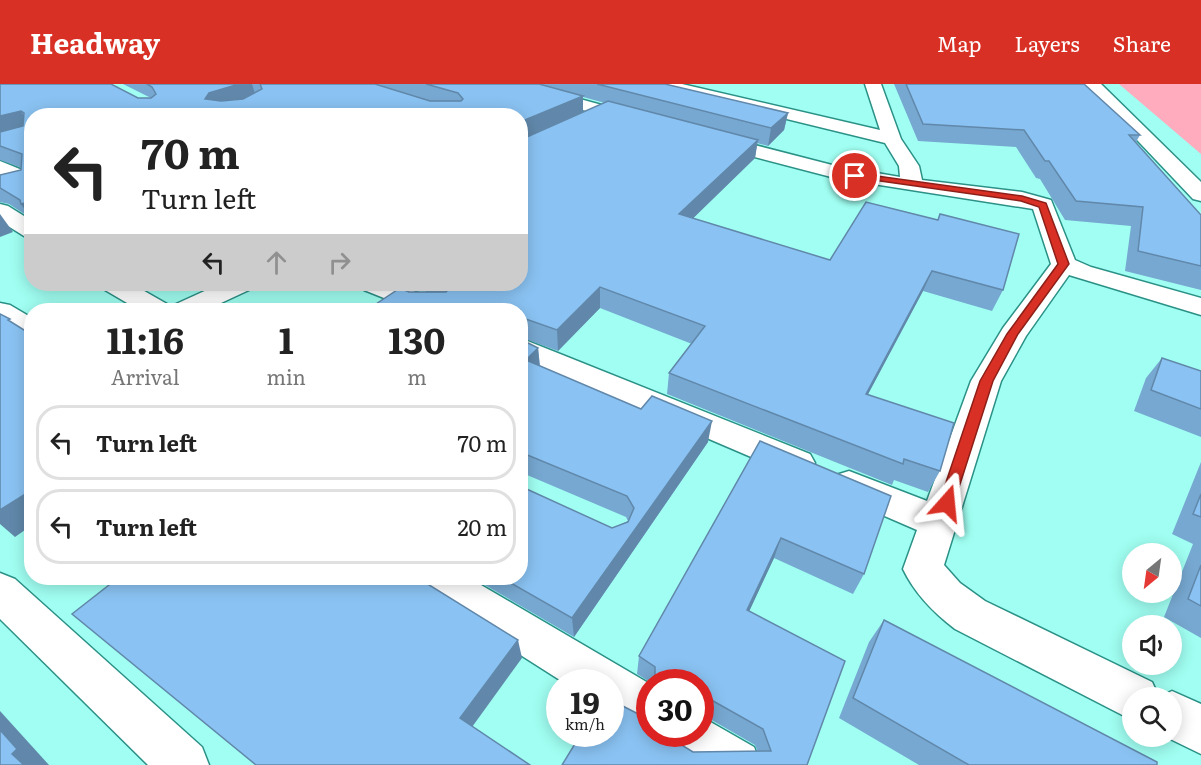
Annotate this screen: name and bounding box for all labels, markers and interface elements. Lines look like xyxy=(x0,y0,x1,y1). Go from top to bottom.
text: Headway xyxy=(30,21,160,63)
text: Map xyxy=(937,27,982,58)
text: Layers xyxy=(1015,27,1080,58)
text: Share xyxy=(1113,27,1171,58)
text: 70 m xyxy=(141,120,240,182)
icon: left xyxy=(42,132,120,210)
pin xyxy=(829,150,880,201)
icon: arrive xyxy=(838,159,871,192)
text: Turn left xyxy=(141,177,256,217)
icon: left xyxy=(197,246,230,279)
icon: ahead xyxy=(260,246,293,279)
icon: right xyxy=(323,246,356,279)
text: 11:16 xyxy=(106,312,184,365)
text: 1 xyxy=(279,312,294,365)
text: 130 xyxy=(388,312,445,365)
text: Arrival xyxy=(111,361,179,391)
text: min xyxy=(267,361,306,391)
text: m xyxy=(407,361,427,391)
icon: left xyxy=(45,426,78,459)
text: Turn left xyxy=(96,426,197,459)
text: 70 m xyxy=(457,426,507,459)
position arrow xyxy=(915,471,979,535)
icon: left xyxy=(45,510,78,543)
text: Turn left xyxy=(96,510,197,543)
text: 20 m xyxy=(457,510,507,543)
north arrow xyxy=(1122,543,1182,603)
map controls xyxy=(1122,543,1182,747)
button: sound xyxy=(1122,615,1182,675)
speed limit sign: 30 xyxy=(636,669,714,747)
text: 19 xyxy=(570,679,600,723)
button: search xyxy=(1122,687,1182,747)
text: km/h xyxy=(565,712,605,735)

